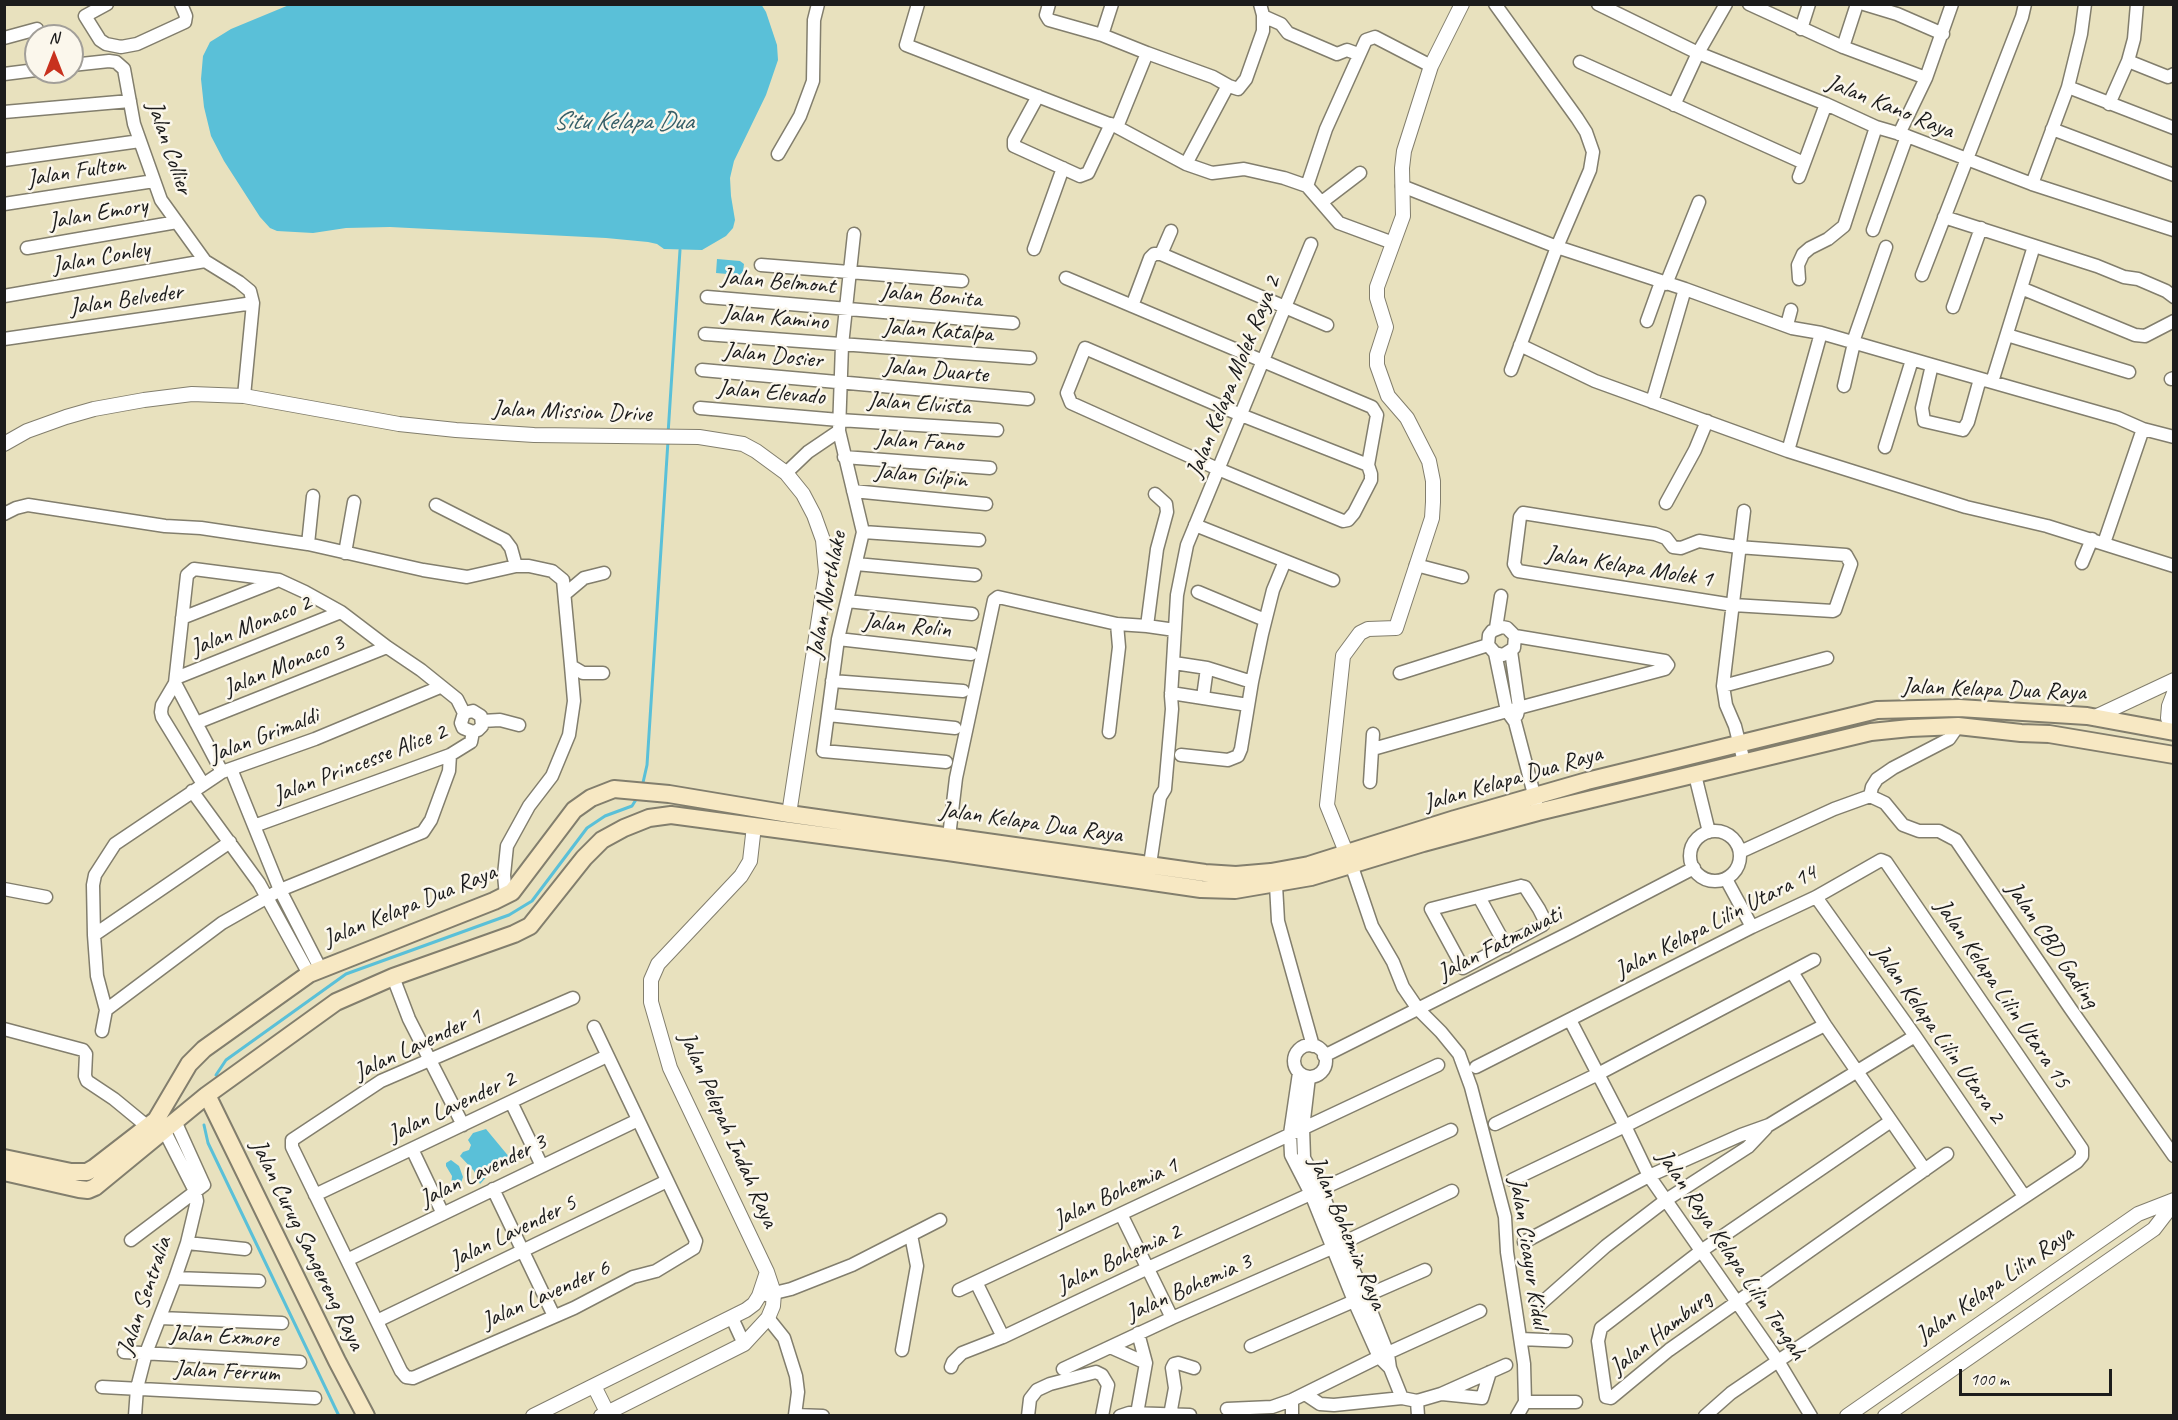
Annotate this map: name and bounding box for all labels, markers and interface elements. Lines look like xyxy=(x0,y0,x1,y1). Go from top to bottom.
north arrow xyxy=(24,24,84,84)
text: N xyxy=(49,28,59,48)
street label: Jalan Kano Raya xyxy=(1822,68,1958,146)
street label: Jalan Collier xyxy=(140,98,198,198)
water label: Situ Kelapa Dua xyxy=(553,106,693,138)
street label: Jalan Fulton xyxy=(25,150,127,194)
street label: Jalan Emory xyxy=(46,191,150,237)
street label: Jalan Conley xyxy=(50,235,152,281)
street label: Jalan Belmont xyxy=(720,263,836,301)
street label: Jalan Kelapa Molek Raya 2 xyxy=(1180,272,1288,482)
street label: Jalan Bonita xyxy=(879,277,983,315)
street label: Jalan Belveder xyxy=(68,278,184,322)
street label: Jalan Kamino xyxy=(721,299,829,337)
street label: Jalan Katalpa xyxy=(882,313,994,349)
street label: Jalan Dosier xyxy=(722,336,824,376)
street label: Jalan Duarte xyxy=(883,352,989,390)
street label: Jalan Elevado xyxy=(716,374,826,412)
street label: Jalan Elvista xyxy=(867,386,971,422)
street label: Jalan Mission Drive xyxy=(492,395,652,429)
street label: Jalan Fano xyxy=(874,425,964,459)
street label: Jalan Gilpin xyxy=(873,457,969,495)
street label: Jalan Northlake xyxy=(801,529,853,661)
street label: Jalan Kelapa Molek 1 xyxy=(1544,540,1714,594)
street label: Jalan Monaco 2 xyxy=(186,589,316,663)
street label: Jalan Rolin xyxy=(862,607,952,645)
street label: Jalan Monaco 3 xyxy=(219,629,349,703)
street label: Jalan Kelapa Dua Raya xyxy=(1902,672,2086,708)
street label: Jalan Grimaldi xyxy=(205,702,323,770)
street label: Jalan Princesse Alice 2 xyxy=(269,718,451,810)
street label: Jalan Kelapa Dua Raya xyxy=(1421,740,1605,818)
street label: Jalan Kelapa Dua Raya xyxy=(938,796,1124,850)
street label: Jalan Kelapa Dua Raya xyxy=(319,858,501,954)
street label: Jalan Kelapa Lilin Utara 14 xyxy=(1610,859,1822,985)
street label: Jalan CBD Gading xyxy=(1999,876,2105,1014)
street label: Jalan Kelapa Lilin Utara 15 xyxy=(1928,894,2076,1094)
street label: Jalan Fatmawati xyxy=(1433,900,1567,988)
street label: Jalan Kelapa Lilin Utara 2 xyxy=(1866,939,2010,1129)
street label: Jalan Lavender 1 xyxy=(350,1003,486,1087)
street label: Jalan Pelepah Indah Raya xyxy=(672,1028,784,1232)
street label: Jalan Lavender 2 xyxy=(384,1065,520,1149)
street label: Jalan Lavender 3 xyxy=(415,1128,551,1214)
street label: Jalan Curug Sangereng Raya xyxy=(243,1135,371,1355)
street label: Jalan Raya Kelapa Lilin Tengah xyxy=(1650,1144,1812,1366)
street label: Jalan Bohemia 1 xyxy=(1049,1152,1183,1234)
street label: Jalan Bohemia Raya xyxy=(1302,1152,1392,1314)
street label: Jalan Cicayur Kidul xyxy=(1502,1175,1554,1331)
street label: Jalan Lavender 5 xyxy=(445,1189,581,1275)
street label: Jalan Bohemia 2 xyxy=(1052,1218,1186,1300)
street label: Jalan Kelapa Lilin Raya xyxy=(1911,1220,2079,1350)
street label: Jalan Sentralia xyxy=(111,1233,179,1359)
street label: Jalan Bohemia 3 xyxy=(1122,1248,1256,1328)
street label: Jalan Lavender 6 xyxy=(478,1254,614,1336)
street label: Jalan Hamburg xyxy=(1604,1284,1718,1382)
street label: Jalan Exmore xyxy=(169,1320,279,1354)
street label: Jalan Ferrum xyxy=(173,1355,281,1389)
scale bar xyxy=(1962,1357,2115,1395)
text: 100 m xyxy=(1970,1368,2009,1390)

